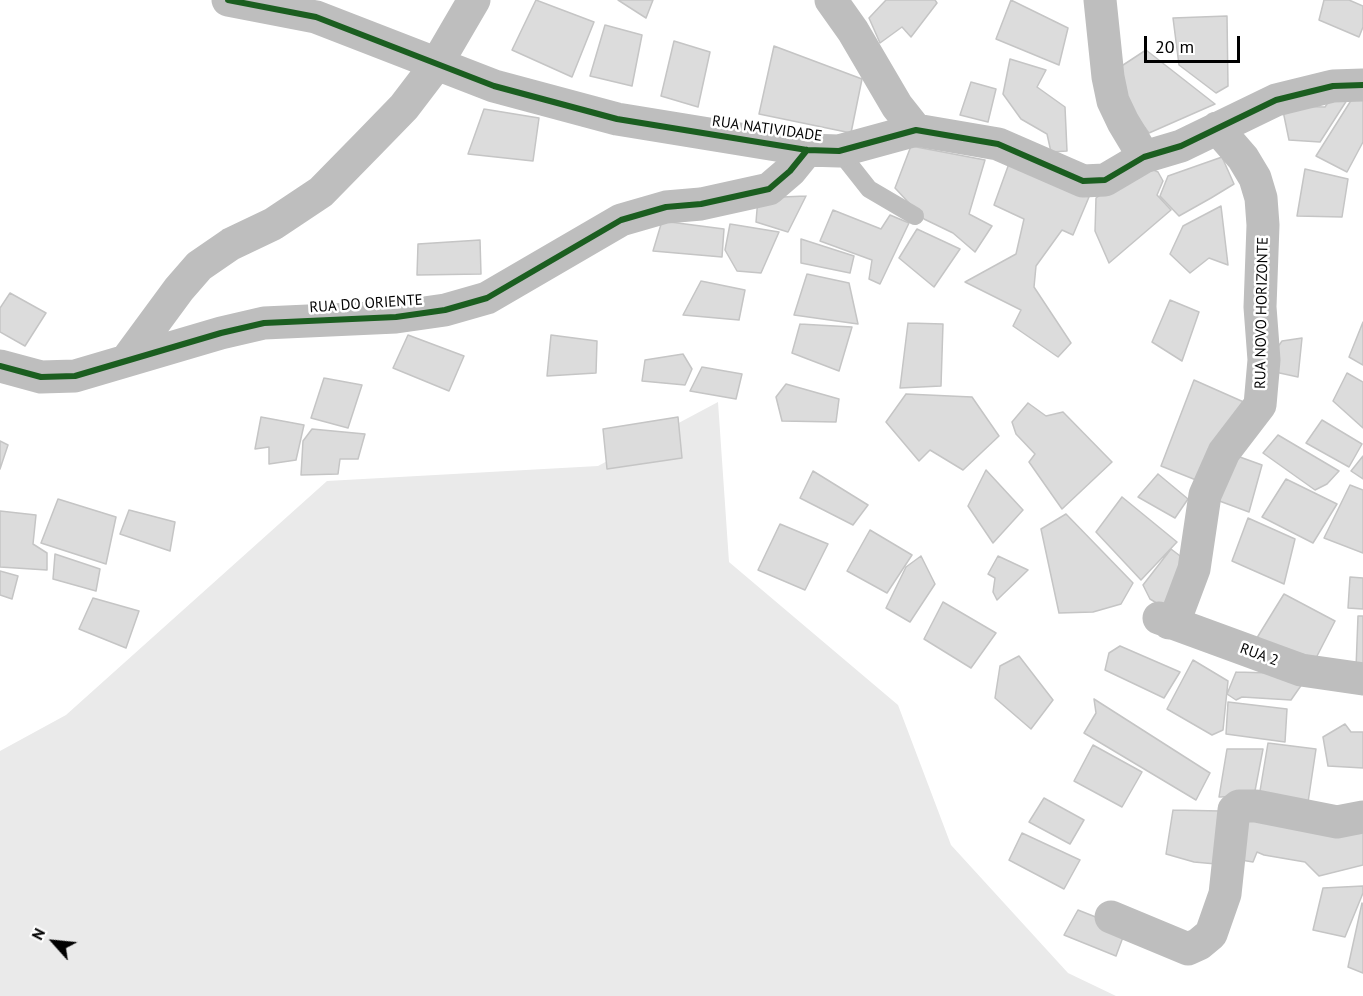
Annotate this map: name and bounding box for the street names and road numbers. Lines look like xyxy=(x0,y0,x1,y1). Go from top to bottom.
street label: RUA NATIVIDADE xyxy=(711,112,823,146)
street label: RUA NOVO HORIZONTE xyxy=(1252,237,1272,389)
street label: RUA DO ORIENTE xyxy=(309,291,423,317)
street label: RUA 2 xyxy=(1237,640,1281,670)

